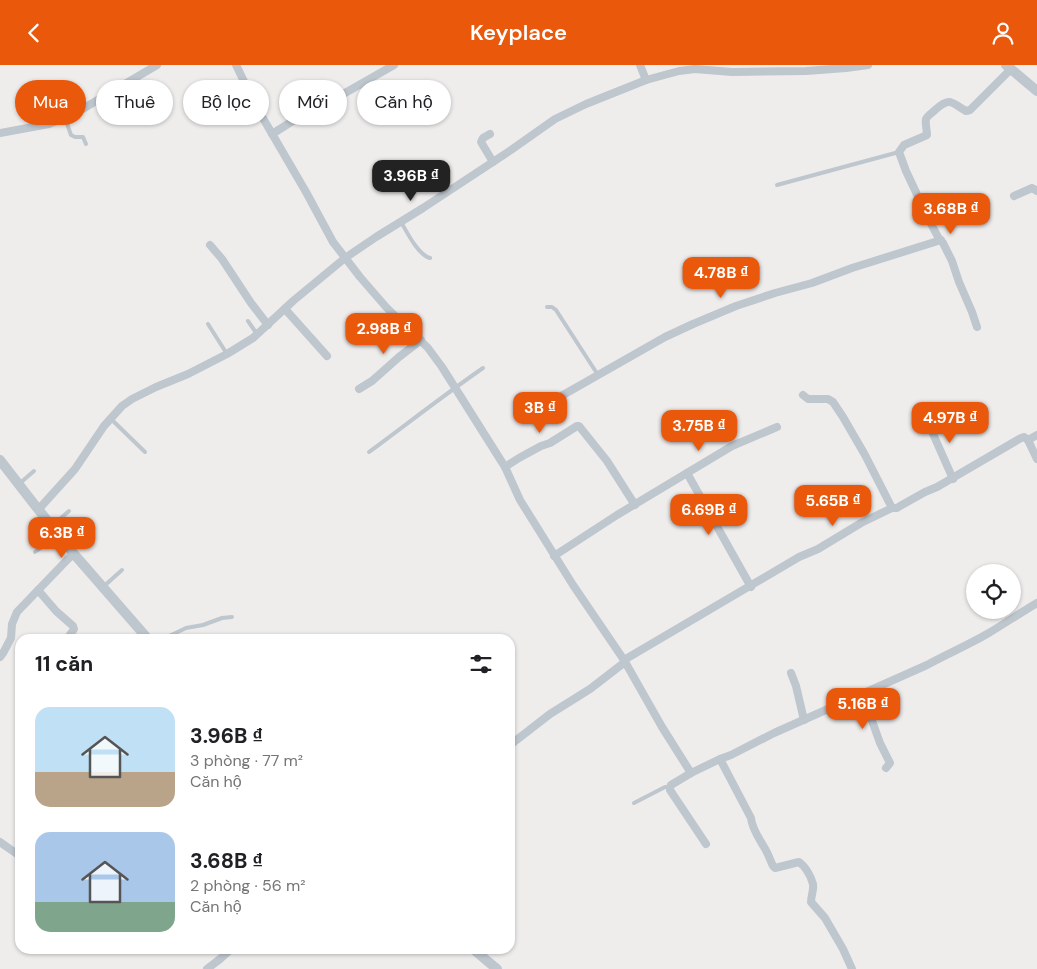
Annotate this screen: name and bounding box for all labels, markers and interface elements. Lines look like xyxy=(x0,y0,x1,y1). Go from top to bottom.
text: Keyplace xyxy=(470,18,567,47)
icon: back xyxy=(20,19,48,47)
icon: person xyxy=(989,19,1017,47)
chip: Mua xyxy=(15,80,86,125)
chip: Thuê xyxy=(96,80,173,125)
chip: Bộ lọc xyxy=(183,80,269,125)
chip: Mới xyxy=(279,80,347,125)
chip: Căn hộ xyxy=(357,80,451,125)
pin: 3.96B ₫ xyxy=(365,159,457,202)
text: 3.96B ₫ xyxy=(383,165,439,186)
pin: 3.68B ₫ xyxy=(905,193,997,235)
text: 3.68B ₫ xyxy=(923,198,979,219)
pin: 4.78B ₫ xyxy=(675,257,767,299)
text: 4.78B ₫ xyxy=(694,262,748,283)
pin: 2.98B ₫ xyxy=(338,313,430,355)
text: 2.98B ₫ xyxy=(356,318,412,339)
pin: 3B ₫ xyxy=(510,391,570,434)
text: 3B ₫ xyxy=(524,397,556,418)
pin: 4.97B ₫ xyxy=(904,401,996,444)
text: 4.97B ₫ xyxy=(923,407,977,428)
pin: 3.75B ₫ xyxy=(653,409,745,452)
text: 3.75B ₫ xyxy=(672,415,726,436)
pin: 5.65B ₫ xyxy=(787,485,879,527)
text: 5.65B ₫ xyxy=(805,490,861,511)
pin: 6.69B ₫ xyxy=(663,493,755,536)
text: 6.69B ₫ xyxy=(681,499,737,520)
pin: 6.3B ₫ xyxy=(21,517,103,559)
text: 6.3B ₫ xyxy=(39,522,85,543)
map controls xyxy=(966,564,1021,619)
button: locate xyxy=(966,564,1021,619)
text: 11 căn xyxy=(35,650,93,678)
icon: filters xyxy=(467,650,495,678)
pin: 5.16B ₫ xyxy=(817,687,909,730)
text: 5.16B ₫ xyxy=(837,693,889,714)
text: 3.96B ₫ xyxy=(190,722,263,750)
icon: home xyxy=(75,727,135,787)
text: 3 phòng · 77 m² xyxy=(190,750,303,771)
text: Căn hộ xyxy=(190,771,242,792)
text: 3.68B ₫ xyxy=(190,847,263,875)
icon: home xyxy=(75,852,135,912)
text: 2 phòng · 56 m² xyxy=(190,875,306,896)
text: Căn hộ xyxy=(190,896,242,917)

